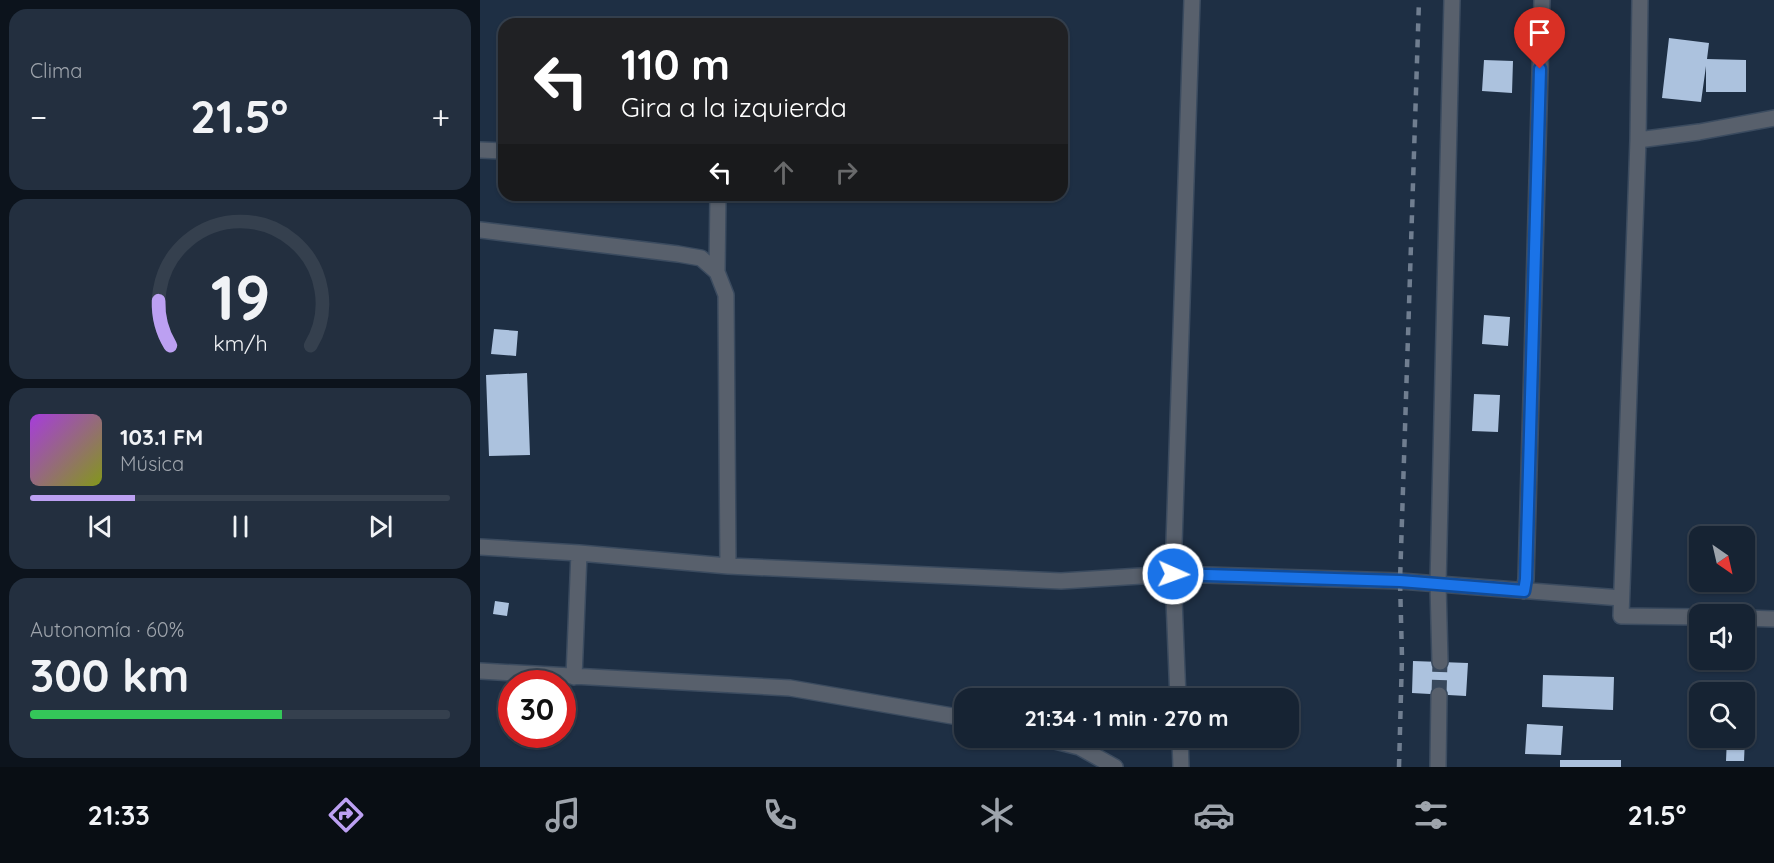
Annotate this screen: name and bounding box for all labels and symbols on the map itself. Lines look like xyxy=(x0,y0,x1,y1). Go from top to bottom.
pin xyxy=(1514,7,1565,69)
north arrow xyxy=(1689,526,1755,592)
position arrow xyxy=(1141,542,1205,606)
speed limit sign: 30 xyxy=(498,670,576,748)

